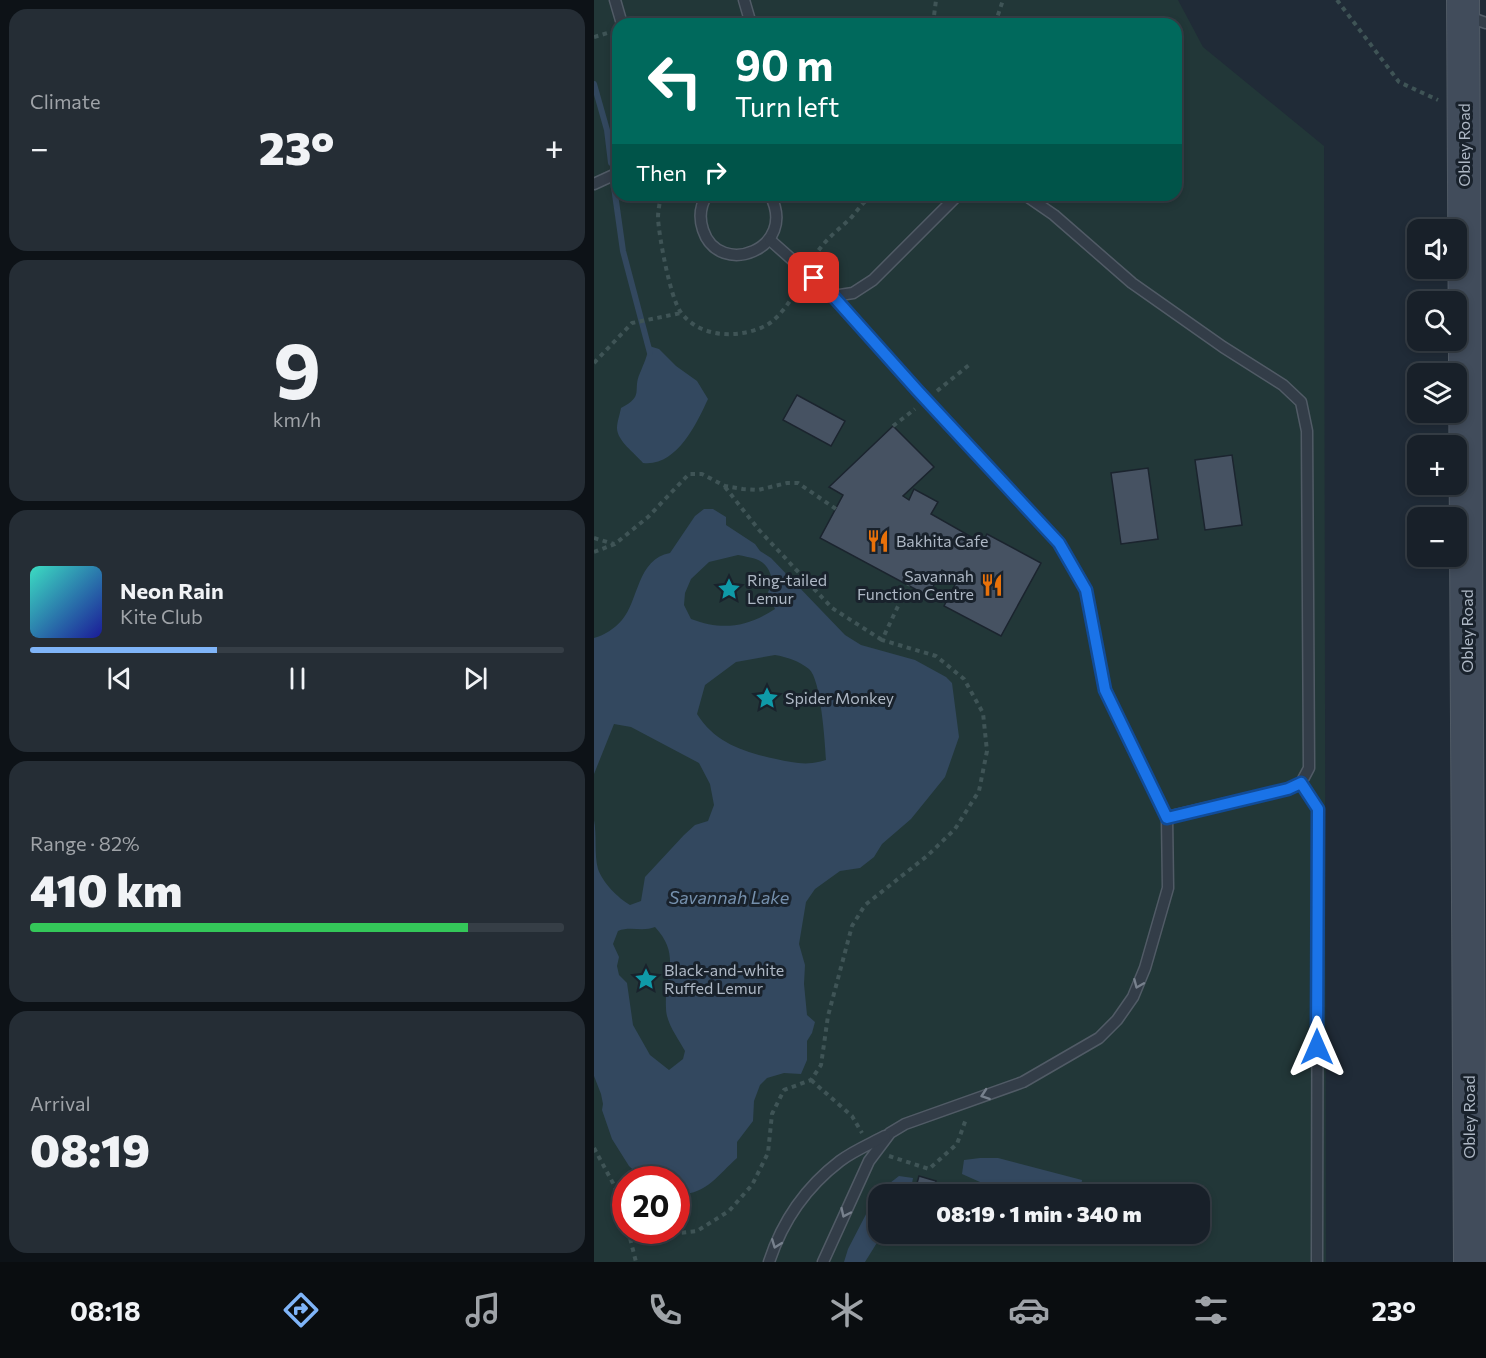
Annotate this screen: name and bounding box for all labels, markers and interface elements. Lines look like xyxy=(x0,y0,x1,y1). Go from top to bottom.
text: 90 m xyxy=(735,38,834,90)
icon: left xyxy=(636,42,714,120)
text: Climate xyxy=(30,89,100,113)
text: Turn left xyxy=(735,90,839,123)
street label: Obley Road xyxy=(1454,103,1473,187)
text: 23° xyxy=(259,119,335,174)
text: − xyxy=(30,126,49,167)
text: + xyxy=(545,126,564,167)
icon: right xyxy=(699,156,732,189)
text: Then xyxy=(636,159,687,186)
map controls xyxy=(1407,219,1467,567)
button: sound xyxy=(1407,219,1467,279)
pin xyxy=(788,252,839,303)
icon: arrive xyxy=(797,261,830,294)
button: search xyxy=(1407,291,1467,351)
text: 9 xyxy=(273,320,321,415)
button: layers xyxy=(1407,363,1467,423)
text: km/h xyxy=(273,407,321,431)
button: + xyxy=(1407,435,1467,495)
button: − xyxy=(1407,507,1467,567)
restaurant icon: Bakhita Cafe xyxy=(865,528,891,554)
place label: Bakhita Cafe xyxy=(896,531,988,550)
place label: Savannah Function Centre xyxy=(857,566,974,603)
place label: Ring-tailed Lemur xyxy=(747,570,827,607)
restaurant icon: Savannah Function Centre xyxy=(979,572,1005,598)
place icon: Ring-tailed Lemur xyxy=(716,576,742,602)
text: Neon Rain xyxy=(120,577,224,604)
street label: Obley Road xyxy=(1457,589,1476,673)
text: Kite Club xyxy=(120,604,203,628)
icon: previous xyxy=(103,662,136,695)
icon: pause xyxy=(281,662,314,695)
icon: next xyxy=(459,662,492,695)
place icon: Spider Monkey xyxy=(754,685,780,711)
place label: Spider Monkey xyxy=(785,688,894,707)
text: Range · 82% xyxy=(30,831,140,855)
text: 410 km xyxy=(30,861,182,916)
water label: Savannah Lake xyxy=(669,886,790,908)
place label: Black-and-white Ruffed Lemur xyxy=(664,960,784,997)
place icon: Black-and-white Ruffed Lemur xyxy=(633,966,659,992)
one-way arrow xyxy=(1133,978,1145,989)
position arrow xyxy=(1285,1015,1349,1079)
street label: Obley Road xyxy=(1459,1075,1478,1159)
one-way arrow xyxy=(980,1088,991,1101)
text: Arrival xyxy=(30,1091,91,1115)
text: 08:19 xyxy=(30,1121,150,1176)
speed limit sign: 20 xyxy=(612,1166,690,1244)
text: 08:19 · 1 min · 340 m xyxy=(936,1200,1142,1227)
one-way arrow xyxy=(841,1207,853,1218)
one-way arrow xyxy=(770,1238,783,1248)
icon: directions xyxy=(280,1289,322,1331)
icon: music xyxy=(462,1289,504,1331)
icon: phone xyxy=(644,1289,686,1331)
icon: climate xyxy=(826,1289,868,1331)
icon: car xyxy=(1008,1289,1050,1331)
icon: filters xyxy=(1190,1289,1232,1331)
text: 08:18 xyxy=(70,1294,141,1327)
text: 23° xyxy=(1371,1294,1416,1327)

